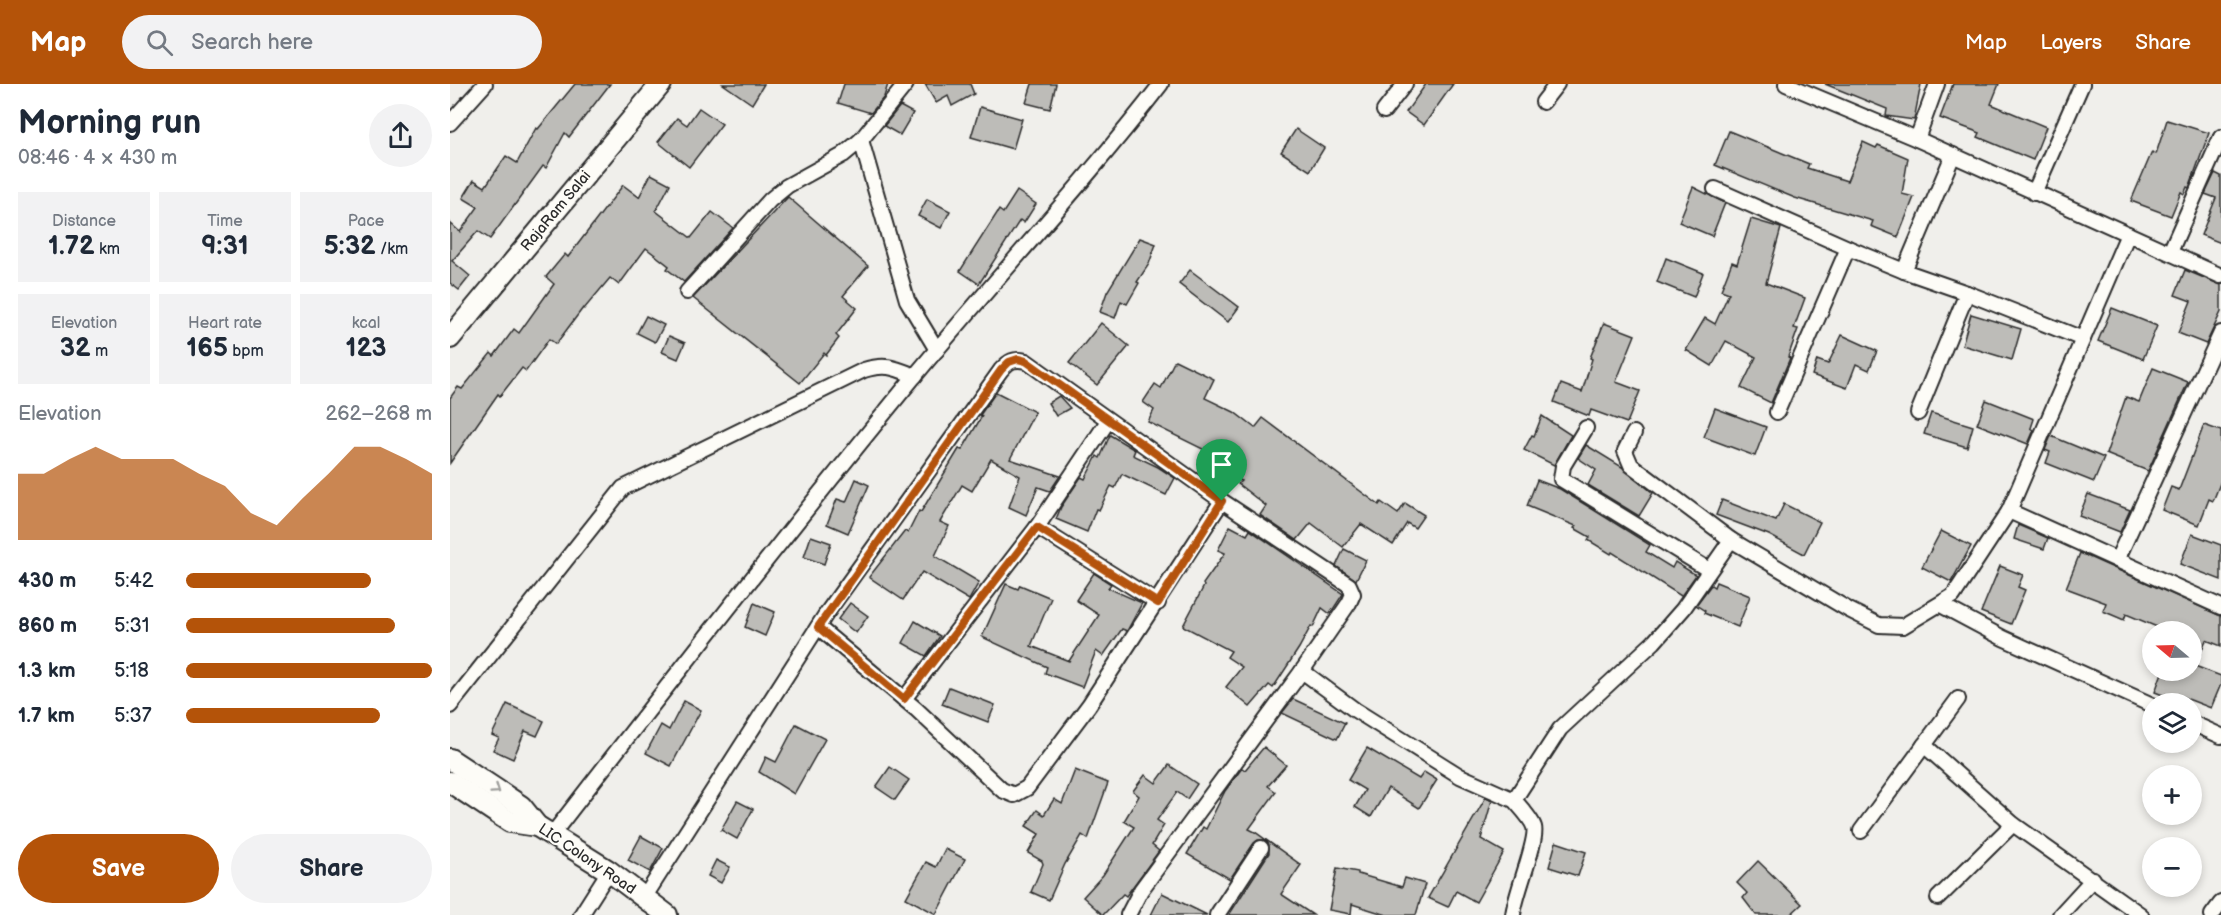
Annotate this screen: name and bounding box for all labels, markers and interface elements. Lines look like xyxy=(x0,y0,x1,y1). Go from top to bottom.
search box xyxy=(122,15,542,69)
text: Map xyxy=(30,26,86,59)
icon: search xyxy=(143,26,176,59)
text: Search here xyxy=(191,29,313,56)
text: Map xyxy=(1965,30,2007,55)
text: Layers xyxy=(2040,30,2102,55)
text: Share xyxy=(2135,30,2191,55)
text: Morning run xyxy=(18,103,201,143)
button: share xyxy=(369,104,432,167)
text: 08:46 · 4 × 430 m xyxy=(18,146,177,170)
street label: RajaRam Salai xyxy=(517,167,595,255)
text: Distance xyxy=(52,212,116,231)
text: Time xyxy=(207,212,243,231)
text: Pace xyxy=(348,212,384,231)
text: 1.72 xyxy=(48,231,95,262)
text: 9:31 xyxy=(201,231,249,262)
text: 5:32 xyxy=(324,231,376,262)
text: km xyxy=(95,240,120,259)
text: /km xyxy=(376,240,408,259)
text: Elevation xyxy=(51,314,117,333)
text: Heart rate xyxy=(188,314,262,333)
text: kcal xyxy=(352,314,380,333)
text: 32 xyxy=(60,333,91,364)
text: 165 xyxy=(186,333,228,364)
text: 123 xyxy=(345,333,387,364)
text: m xyxy=(91,342,108,361)
text: bpm xyxy=(228,342,264,361)
text: Elevation xyxy=(18,402,101,426)
text: 262–268 m xyxy=(325,402,432,426)
pin xyxy=(1196,439,1247,501)
icon: arrive xyxy=(1205,448,1238,481)
text: 430 m xyxy=(18,569,76,593)
text: 5:42 xyxy=(114,569,154,593)
text: 860 m xyxy=(18,614,77,638)
text: 5:31 xyxy=(114,614,150,638)
north arrow xyxy=(2142,621,2202,681)
map controls xyxy=(2142,621,2202,897)
text: 1.3 km xyxy=(18,659,75,683)
text: 5:18 xyxy=(114,659,149,683)
button: layers xyxy=(2142,693,2202,753)
text: 1.7 km xyxy=(18,704,75,728)
text: 5:37 xyxy=(114,704,152,728)
button: + xyxy=(2142,765,2202,825)
one-way arrow xyxy=(490,782,500,794)
street label: LIC Colony Road xyxy=(535,819,639,899)
button: Save xyxy=(18,834,219,903)
button: Share xyxy=(231,834,432,903)
button: − xyxy=(2142,837,2202,897)

